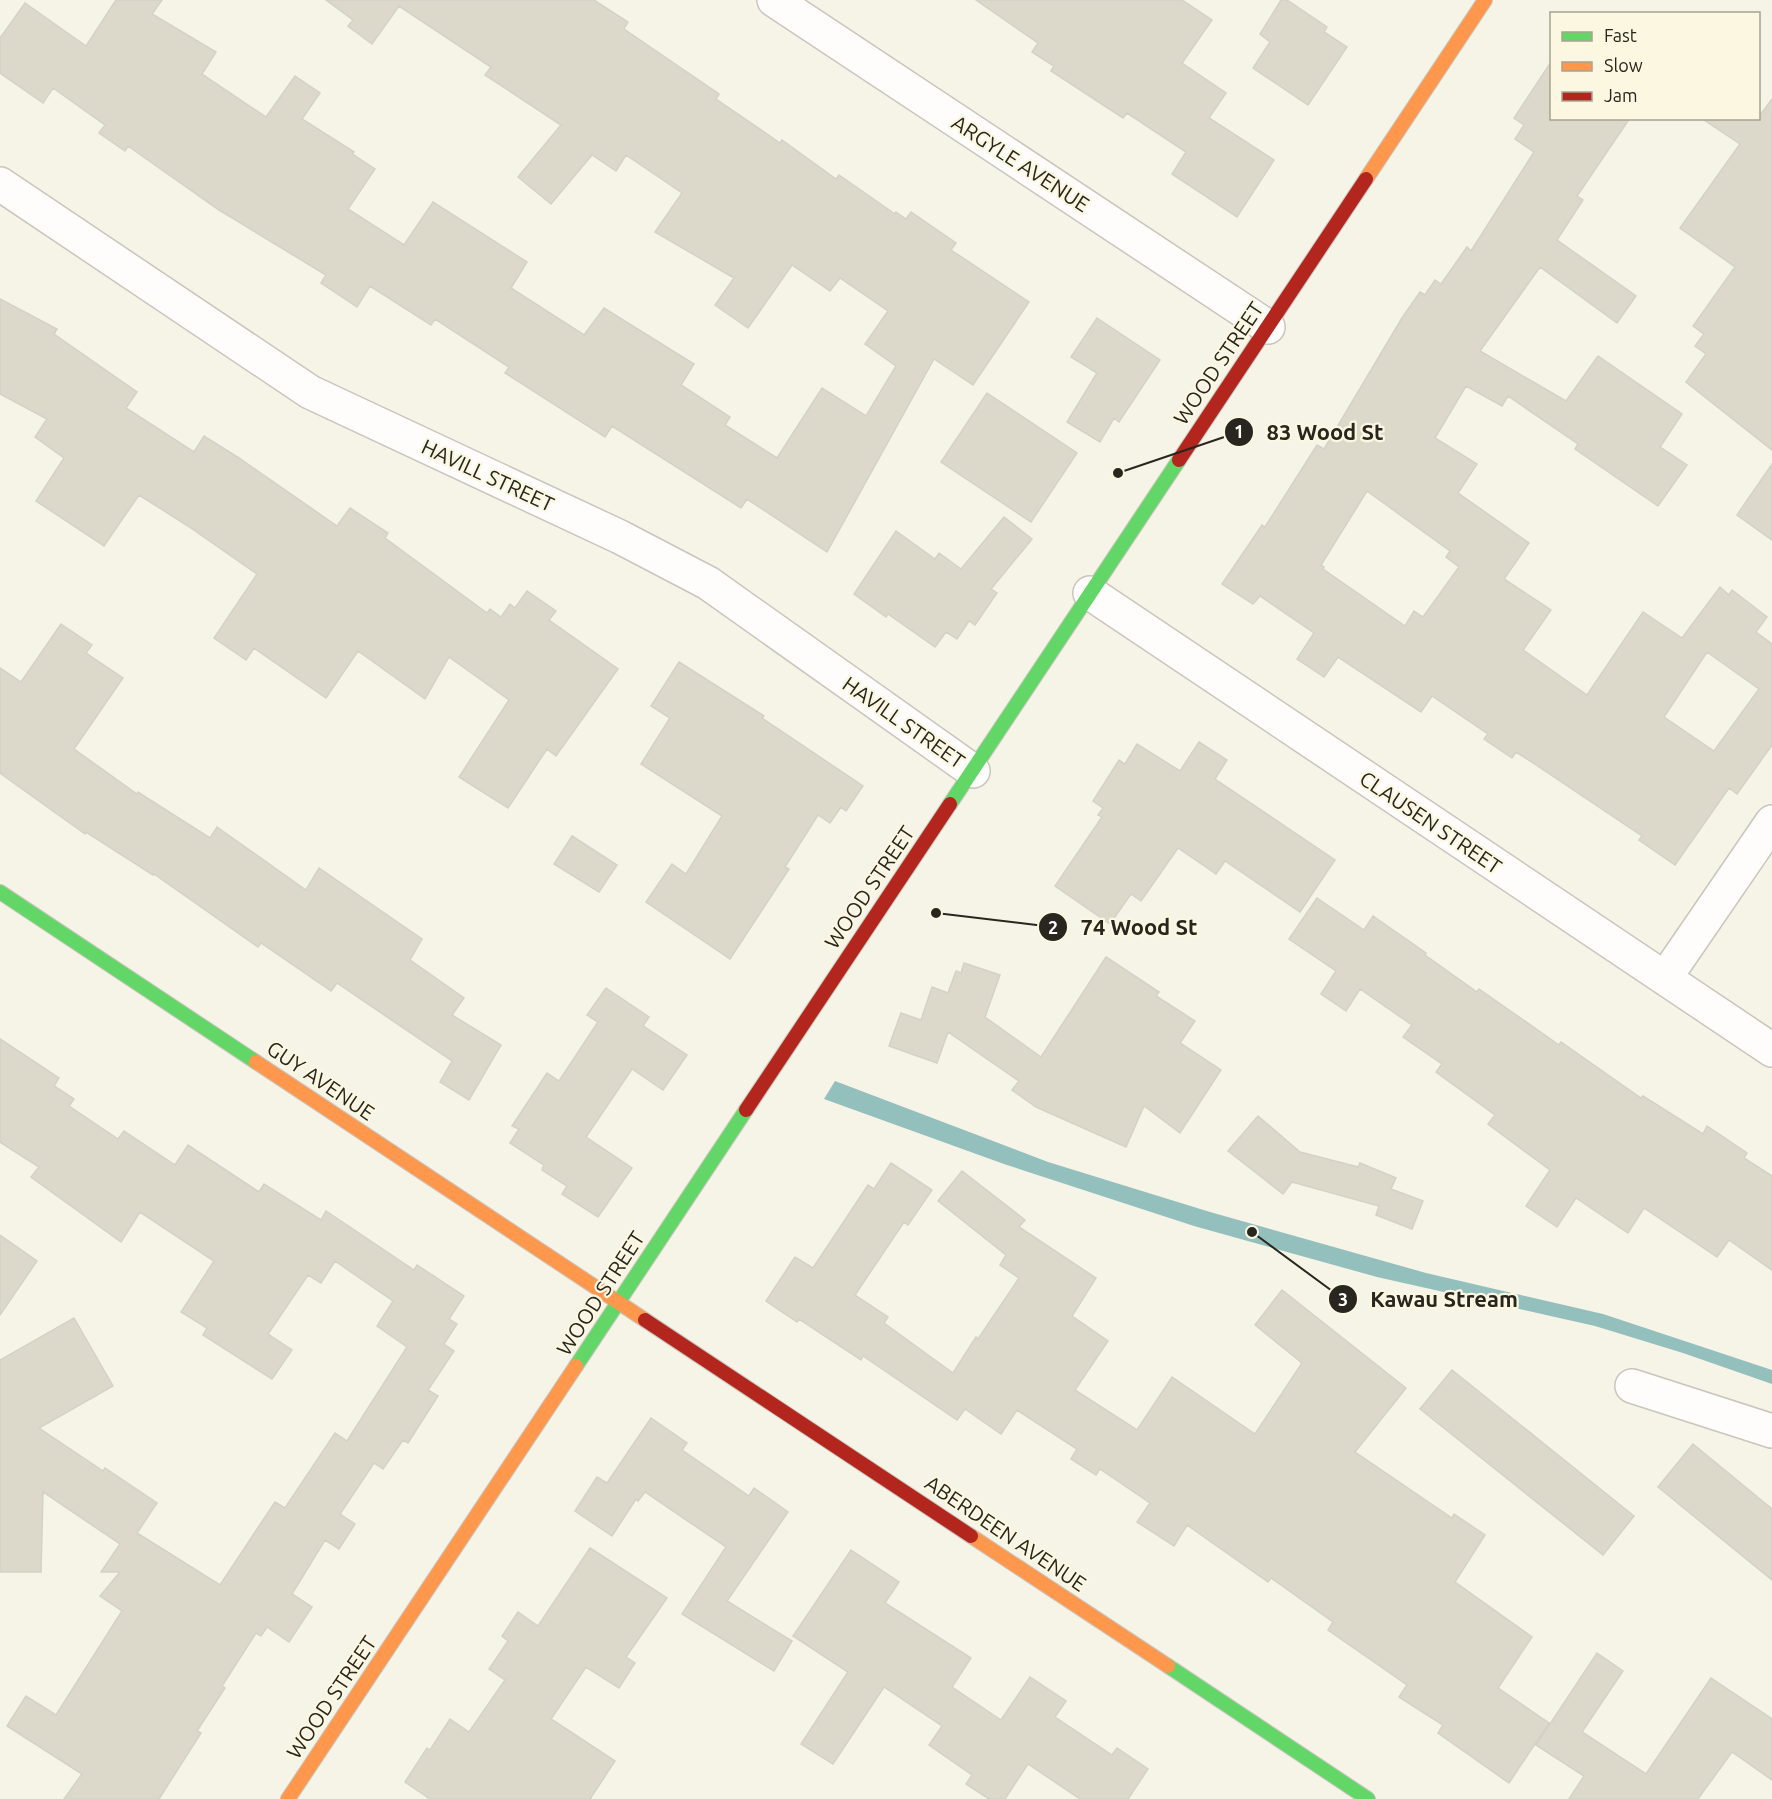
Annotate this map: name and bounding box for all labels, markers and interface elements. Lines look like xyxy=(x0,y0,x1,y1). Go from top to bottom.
legend xyxy=(1550,12,1760,120)
text: Fast xyxy=(1604,25,1637,45)
text: Slow xyxy=(1604,55,1643,75)
text: Jam xyxy=(1604,85,1638,105)
street label: ARGYLE AVENUE xyxy=(948,110,1094,216)
street label: WOOD STREET xyxy=(1168,297,1268,429)
callout: 83 Wood St xyxy=(1224,412,1395,452)
text: 83 Wood St xyxy=(1267,419,1384,444)
text: 1 xyxy=(1234,421,1244,441)
street label: HAVILL STREET xyxy=(418,434,558,516)
street label: HAVILL STREET xyxy=(839,671,970,773)
street label: CLAUSEN STREET xyxy=(1356,766,1507,878)
street label: WOOD STREET xyxy=(819,821,919,953)
callout: 74 Wood St xyxy=(1038,907,1209,947)
text: 74 Wood St xyxy=(1081,914,1198,939)
text: 2 xyxy=(1048,917,1058,937)
street label: GUY AVENUE xyxy=(263,1035,379,1125)
street label: WOOD STREET xyxy=(551,1226,649,1359)
callout: Kawau Stream xyxy=(1328,1279,1530,1319)
text: Kawau Stream xyxy=(1370,1286,1518,1311)
text: 3 xyxy=(1338,1289,1348,1309)
street label: ABERDEEN AVENUE xyxy=(921,1470,1091,1596)
street label: WOOD STREET xyxy=(281,1631,381,1763)

